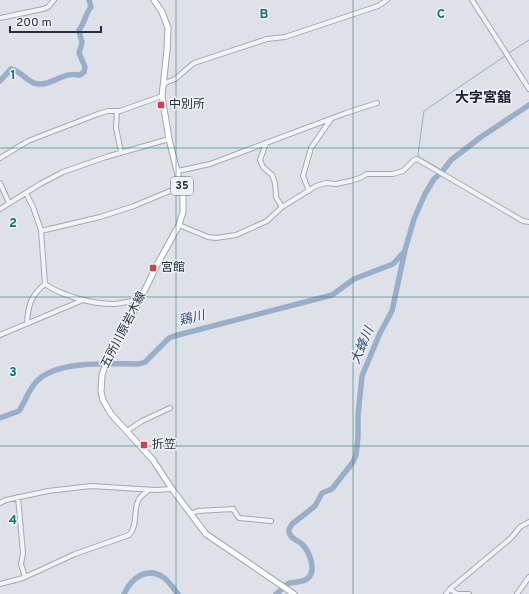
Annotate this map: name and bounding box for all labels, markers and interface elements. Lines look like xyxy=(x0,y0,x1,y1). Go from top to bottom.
text: B xyxy=(260,7,269,23)
text: C xyxy=(437,7,445,23)
scale bar xyxy=(10,8,101,34)
text: 200 m xyxy=(16,15,52,31)
text: 1 xyxy=(10,68,16,84)
district label: 大字宮舘 xyxy=(455,90,511,107)
place label: 中別所 xyxy=(169,97,205,113)
marker: 中別所 xyxy=(156,100,166,110)
road number: 35 xyxy=(171,177,193,195)
text: 2 xyxy=(9,216,17,232)
place label: 宮館 xyxy=(161,260,185,276)
marker: 宮館 xyxy=(148,263,158,273)
street label: 五所川原岩木線 xyxy=(98,289,150,371)
water label: 鶏川 xyxy=(177,308,208,330)
water label: 大蜂川 xyxy=(348,323,379,367)
text: 3 xyxy=(9,365,17,381)
place label: 折笠 xyxy=(152,437,176,453)
marker: 折笠 xyxy=(139,440,149,450)
text: 4 xyxy=(9,513,17,529)

